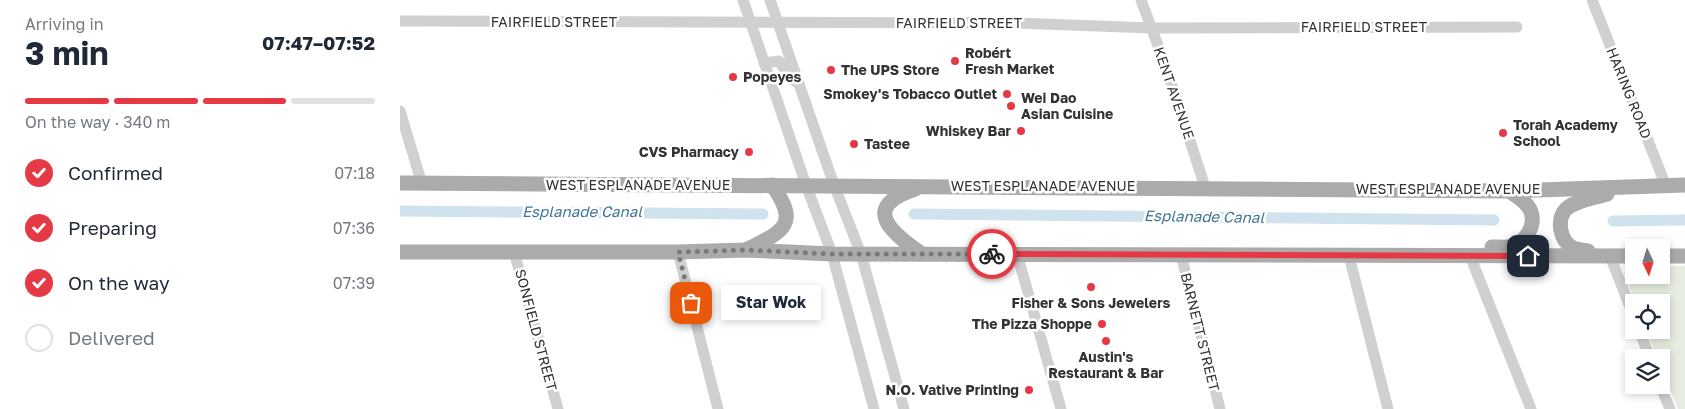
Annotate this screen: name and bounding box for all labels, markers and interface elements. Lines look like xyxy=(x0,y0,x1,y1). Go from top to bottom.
street label: FAIRFIELD STREET xyxy=(491,13,617,30)
text: Arriving in xyxy=(25,14,104,34)
street label: FAIRFIELD STREET xyxy=(896,14,1022,31)
street label: FAIRFIELD STREET xyxy=(1301,18,1427,35)
text: 07:47–07:52 xyxy=(262,31,375,54)
text: 3 min xyxy=(25,34,109,72)
place label: Robért Fresh Market xyxy=(965,44,1055,77)
street label: KENT AVENUE xyxy=(1151,44,1198,141)
street label: HARING ROAD xyxy=(1603,45,1655,141)
marker: Robért Fresh Market xyxy=(949,55,961,67)
place label: The UPS Store xyxy=(841,61,940,78)
marker: The UPS Store xyxy=(825,64,837,76)
place label: Popeyes xyxy=(743,68,802,85)
marker: Popeyes xyxy=(727,71,739,83)
place label: Smokey's Tobacco Outlet xyxy=(823,85,997,102)
marker: Smokey's Tobacco Outlet xyxy=(1001,88,1013,100)
place label: Wei Dao Asian Cuisine xyxy=(1021,89,1113,122)
marker: Wei Dao Asian Cuisine xyxy=(1005,100,1017,112)
text: On the way · 340 m xyxy=(25,112,171,132)
place label: Torah Academy School xyxy=(1513,116,1619,149)
place label: Whiskey Bar xyxy=(926,122,1012,139)
marker: Whiskey Bar xyxy=(1015,125,1027,137)
marker: Torah Academy School xyxy=(1497,127,1509,139)
place label: Tastee xyxy=(864,135,910,152)
marker: Tastee xyxy=(848,138,860,150)
place label: CVS Pharmacy xyxy=(639,143,740,160)
marker: CVS Pharmacy xyxy=(743,146,755,158)
icon: check xyxy=(25,159,53,187)
text: Confirmed xyxy=(68,161,163,184)
text: 07:18 xyxy=(334,163,375,183)
street label: WEST ESPLANADE AVENUE xyxy=(546,176,730,193)
street label: WEST ESPLANADE AVENUE xyxy=(951,177,1135,194)
street label: WEST ESPLANADE AVENUE xyxy=(1356,180,1540,197)
water label: Esplanade Canal xyxy=(522,202,643,220)
water label: Esplanade Canal xyxy=(1144,206,1265,226)
icon: check xyxy=(25,214,53,242)
text: Preparing xyxy=(68,216,157,239)
text: 07:36 xyxy=(333,218,375,238)
courier xyxy=(967,229,1017,279)
pin xyxy=(1507,235,1549,277)
north arrow xyxy=(1625,239,1670,284)
map controls xyxy=(1625,239,1670,394)
icon: bike xyxy=(978,240,1006,268)
icon: home xyxy=(1514,242,1542,270)
street label: SONFIELD STREET xyxy=(512,267,561,393)
icon: check xyxy=(25,269,53,297)
text: On the way xyxy=(68,271,170,294)
street label: BARNETT STREET xyxy=(1178,271,1224,393)
text: 07:39 xyxy=(333,273,375,293)
marker: Fisher & Sons Jewelers xyxy=(1085,281,1097,293)
pin xyxy=(670,282,712,324)
callout: Star Wok xyxy=(721,286,821,320)
icon: bag xyxy=(677,289,705,317)
text: Star Wok xyxy=(736,292,806,312)
place label: Fisher & Sons Jewelers xyxy=(1012,294,1171,311)
button: locate xyxy=(1625,294,1670,339)
place label: The Pizza Shoppe xyxy=(972,315,1092,332)
marker: The Pizza Shoppe xyxy=(1096,318,1108,330)
text: Delivered xyxy=(68,326,155,349)
marker: Austin's Restaurant & Bar xyxy=(1100,335,1112,347)
place label: Austin's Restaurant & Bar xyxy=(1048,348,1164,381)
button: layers xyxy=(1625,349,1670,394)
place label: N.O. Vative Printing xyxy=(885,381,1019,398)
marker: N.O. Vative Printing xyxy=(1023,384,1035,396)

